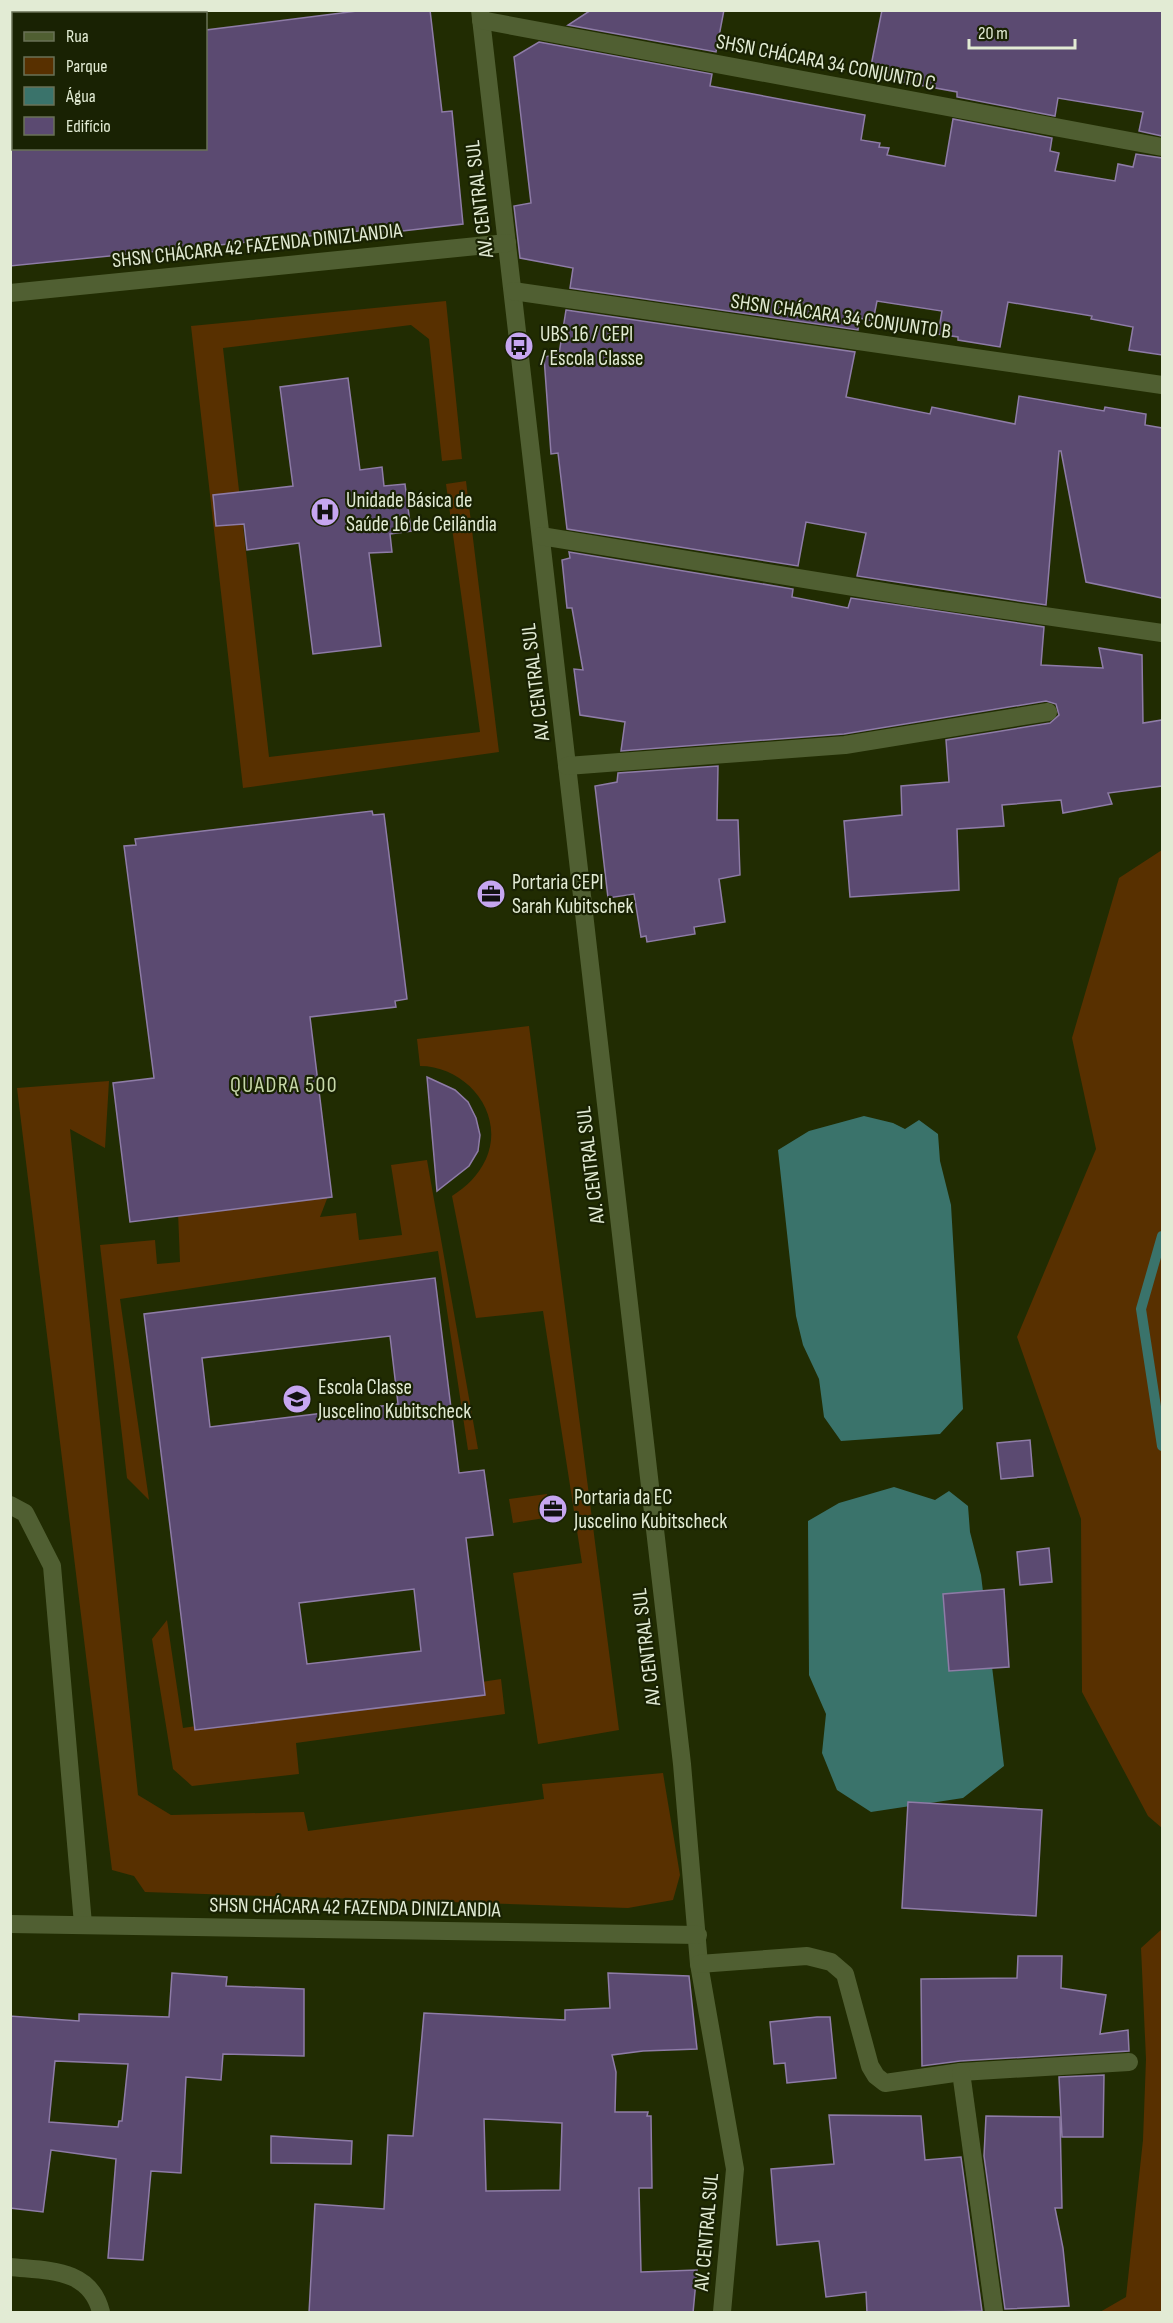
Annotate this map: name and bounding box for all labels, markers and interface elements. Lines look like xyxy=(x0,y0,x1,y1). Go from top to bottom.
legend xyxy=(12,12,207,150)
scale bar xyxy=(969,12,1076,50)
text: 20 m xyxy=(978,23,1008,44)
text: Rua xyxy=(66,26,89,47)
street label: SHSN CHÁCARA 34 CONJUNTO C xyxy=(714,29,938,96)
text: Parque xyxy=(66,56,107,77)
text: Água xyxy=(65,86,96,107)
text: Edifício xyxy=(66,116,111,137)
street label: AV. CENTRAL SUL xyxy=(460,138,499,260)
street label: SHSN CHÁCARA 42 FAZENDA DINIZLANDIA xyxy=(111,218,404,273)
street label: SHSN CHÁCARA 34 CONJUNTO B xyxy=(729,289,953,344)
place label: UBS 16 / CEPI / Escola Classe xyxy=(540,322,643,371)
bus stop icon: UBS 16 / CEPI / Escola Classe xyxy=(503,330,535,362)
place label: Unidade Básica de Saúde 16 de Ceilândia xyxy=(346,488,497,537)
hospital icon: Unidade Básica de Saúde 16 de Ceilândia xyxy=(309,496,341,528)
street label: AV. CENTRAL SUL xyxy=(516,621,555,743)
place label: Portaria CEPI Sarah Kubitschek xyxy=(512,870,633,919)
office icon: Portaria CEPI Sarah Kubitschek xyxy=(475,878,507,910)
district label: QUADRA 500 xyxy=(230,1072,338,1099)
street label: AV. CENTRAL SUL xyxy=(571,1104,610,1226)
place label: Escola Classe Juscelino Kubitscheck xyxy=(317,1375,471,1424)
school or university icon: Escola Classe Juscelino Kubitscheck xyxy=(281,1383,313,1415)
place label: Portaria da EC Juscelino Kubitscheck xyxy=(573,1485,727,1534)
office icon: Portaria da EC Juscelino Kubitscheck xyxy=(537,1493,569,1525)
street label: AV. CENTRAL SUL xyxy=(627,1586,666,1708)
street label: SHSN CHÁCARA 42 FAZENDA DINIZLANDIA xyxy=(209,1892,502,1923)
street label: AV. CENTRAL SUL xyxy=(689,2172,724,2293)

